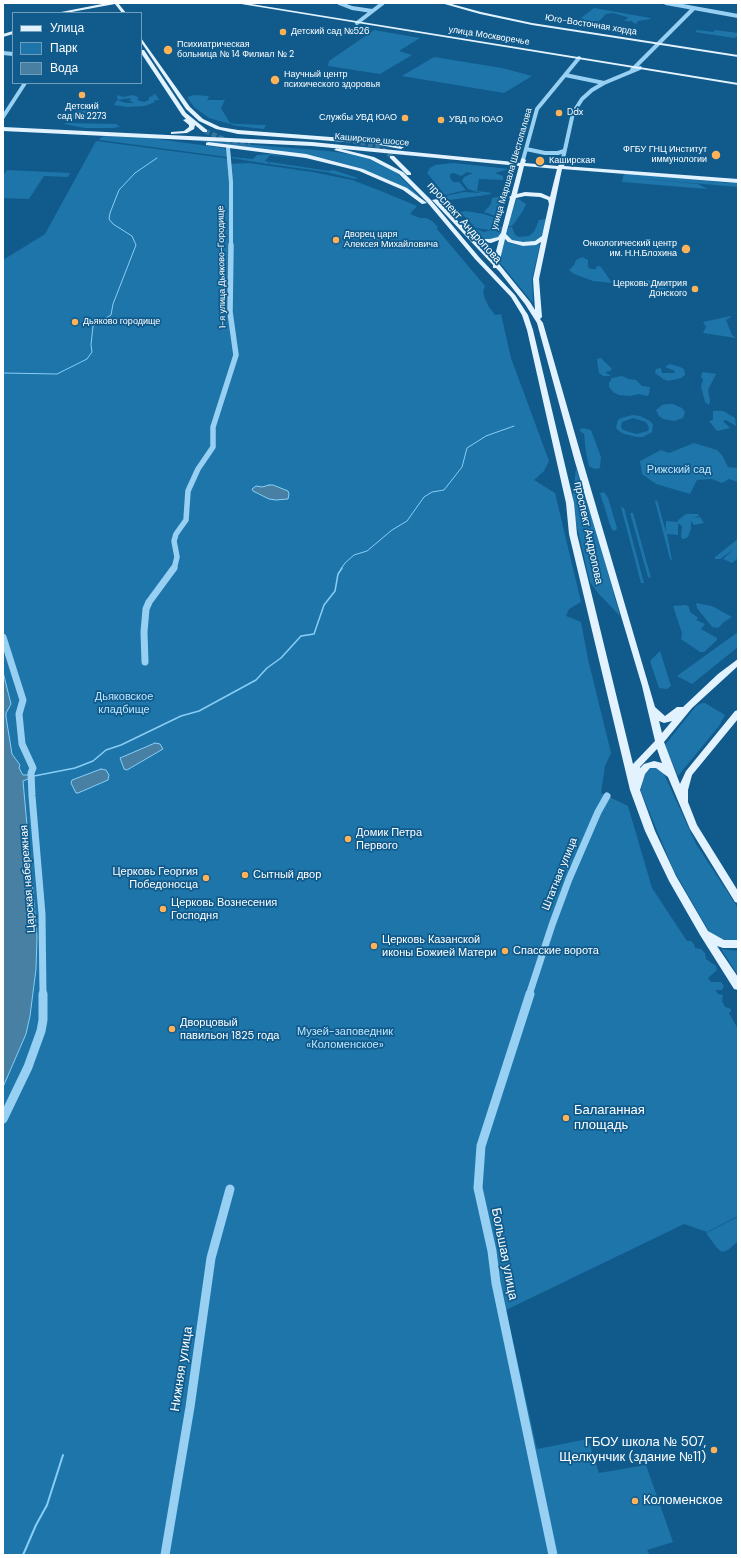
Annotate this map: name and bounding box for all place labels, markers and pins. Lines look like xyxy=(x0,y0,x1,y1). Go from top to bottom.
marker: Детский сад №526 xyxy=(278,27,288,37)
place label: Детский сад №526 xyxy=(291,27,370,37)
place label: Психиатрическая больница № 14 Филиал № 2 xyxy=(177,40,294,61)
marker: Психиатрическая больница № 14 Филиал № 2 xyxy=(162,44,174,56)
place label: Научный центр психического здоровья xyxy=(284,70,380,91)
marker: Научный центр психического здоровья xyxy=(269,74,281,86)
marker: Детский сад № 2273 xyxy=(77,90,87,100)
place label: Детский сад № 2273 xyxy=(57,102,107,123)
marker: Ddx xyxy=(554,108,564,118)
place label: Ddx xyxy=(567,108,583,118)
place label: Службы УВД ЮАО xyxy=(319,113,397,123)
marker: Службы УВД ЮАО xyxy=(400,113,410,123)
marker: УВД по ЮАО xyxy=(436,115,446,125)
place label: УВД по ЮАО xyxy=(449,115,503,125)
place label: ФГБУ ГНЦ Институт иммунологии xyxy=(623,145,707,166)
marker: ФГБУ ГНЦ Институт иммунологии xyxy=(710,149,722,161)
marker: Каширская xyxy=(534,155,546,167)
place label: Каширская xyxy=(549,156,595,166)
place label: Дворец царя Алексея Михайловича xyxy=(344,230,438,251)
marker: Дворец царя Алексея Михайловича xyxy=(331,235,341,245)
place label: Онкологический центр им. Н.Н.Блохина xyxy=(583,239,677,260)
marker: Онкологический центр им. Н.Н.Блохина xyxy=(680,243,692,255)
place label: Церковь Дмитрия Донского xyxy=(613,279,687,300)
marker: Церковь Дмитрия Донского xyxy=(690,284,700,294)
marker: Дьяково городище xyxy=(70,317,80,327)
place label: Дьяково городище xyxy=(83,317,160,327)
place label: Домик Петра Первого xyxy=(356,826,422,852)
marker: Домик Петра Первого xyxy=(343,834,353,844)
place label: Церковь Георгия Победоносца xyxy=(112,865,198,891)
place label: Сытный двор xyxy=(253,868,321,882)
marker: Сытный двор xyxy=(240,870,250,880)
marker: Церковь Георгия Победоносца xyxy=(201,873,211,883)
place label: Церковь Вознесения Господня xyxy=(171,896,277,922)
marker: Церковь Вознесения Господня xyxy=(158,904,168,914)
place label: Церковь Казанской иконы Божией Матери xyxy=(382,933,496,959)
marker: Церковь Казанской иконы Божией Матери xyxy=(369,941,379,951)
place label: Спасские ворота xyxy=(513,944,599,958)
marker: Спасские ворота xyxy=(500,946,510,956)
place label: Дворцовый павильон 1825 года xyxy=(180,1016,279,1042)
marker: Дворцовый павильон 1825 года xyxy=(167,1024,177,1034)
place label: Балаганная площадь xyxy=(574,1103,645,1134)
marker: Балаганная площадь xyxy=(561,1113,571,1123)
place label: ГБОУ школа № 507, Щелкунчик (здание №11) xyxy=(559,1435,706,1466)
marker: ГБОУ школа № 507, Щелкунчик (здание №11) xyxy=(709,1445,719,1455)
place label: Коломенское xyxy=(643,1493,723,1509)
marker: Коломенское xyxy=(630,1496,640,1506)

